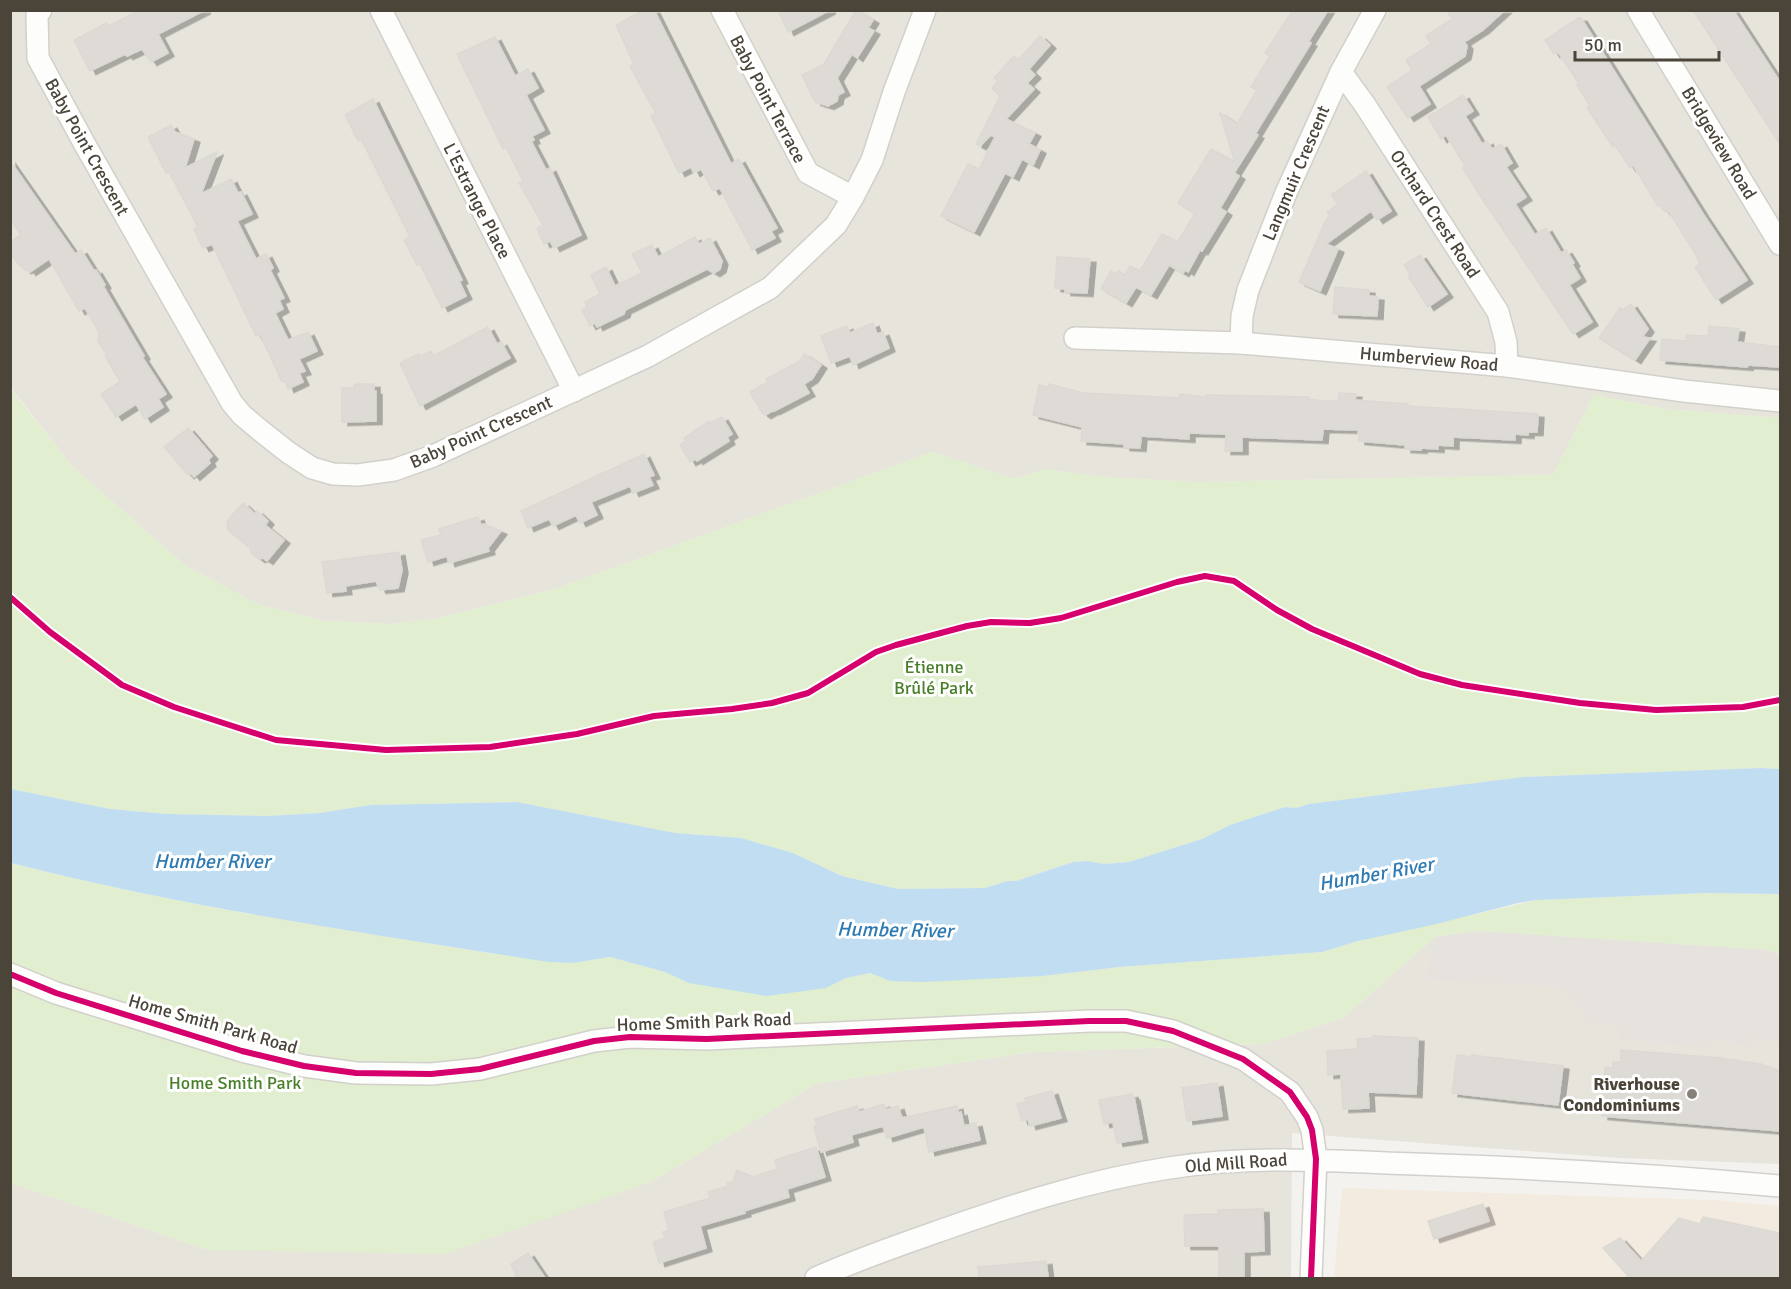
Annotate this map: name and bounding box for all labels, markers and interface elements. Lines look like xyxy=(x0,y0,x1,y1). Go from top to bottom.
scale bar xyxy=(1575,24,1719,62)
street label: Baby Point Terrace xyxy=(725,31,811,167)
text: 50 m xyxy=(1584,34,1622,56)
street label: Baby Point Crescent xyxy=(40,75,134,219)
street label: Bridgeview Road xyxy=(1677,83,1761,203)
street label: Langmuir Crescent xyxy=(1258,102,1334,244)
street label: L'Estrange Place xyxy=(438,139,516,263)
street label: Orchard Crest Road xyxy=(1385,146,1485,282)
street label: Humberview Road xyxy=(1359,342,1499,376)
street label: Baby Point Crescent xyxy=(406,391,556,473)
park label: Étienne Brûlé Park xyxy=(894,656,974,699)
water label: Humber River xyxy=(154,849,273,874)
water label: Humber River xyxy=(1317,851,1438,896)
water label: Humber River xyxy=(837,916,956,944)
street label: Home Smith Park Road xyxy=(126,989,300,1059)
street label: Home Smith Park Road xyxy=(616,1008,792,1036)
park label: Home Smith Park xyxy=(169,1072,301,1094)
place label: Riverhouse Condominiums xyxy=(1563,1073,1680,1116)
marker: Riverhouse Condominiums xyxy=(1685,1087,1699,1101)
street label: Old Mill Road xyxy=(1184,1148,1288,1178)

